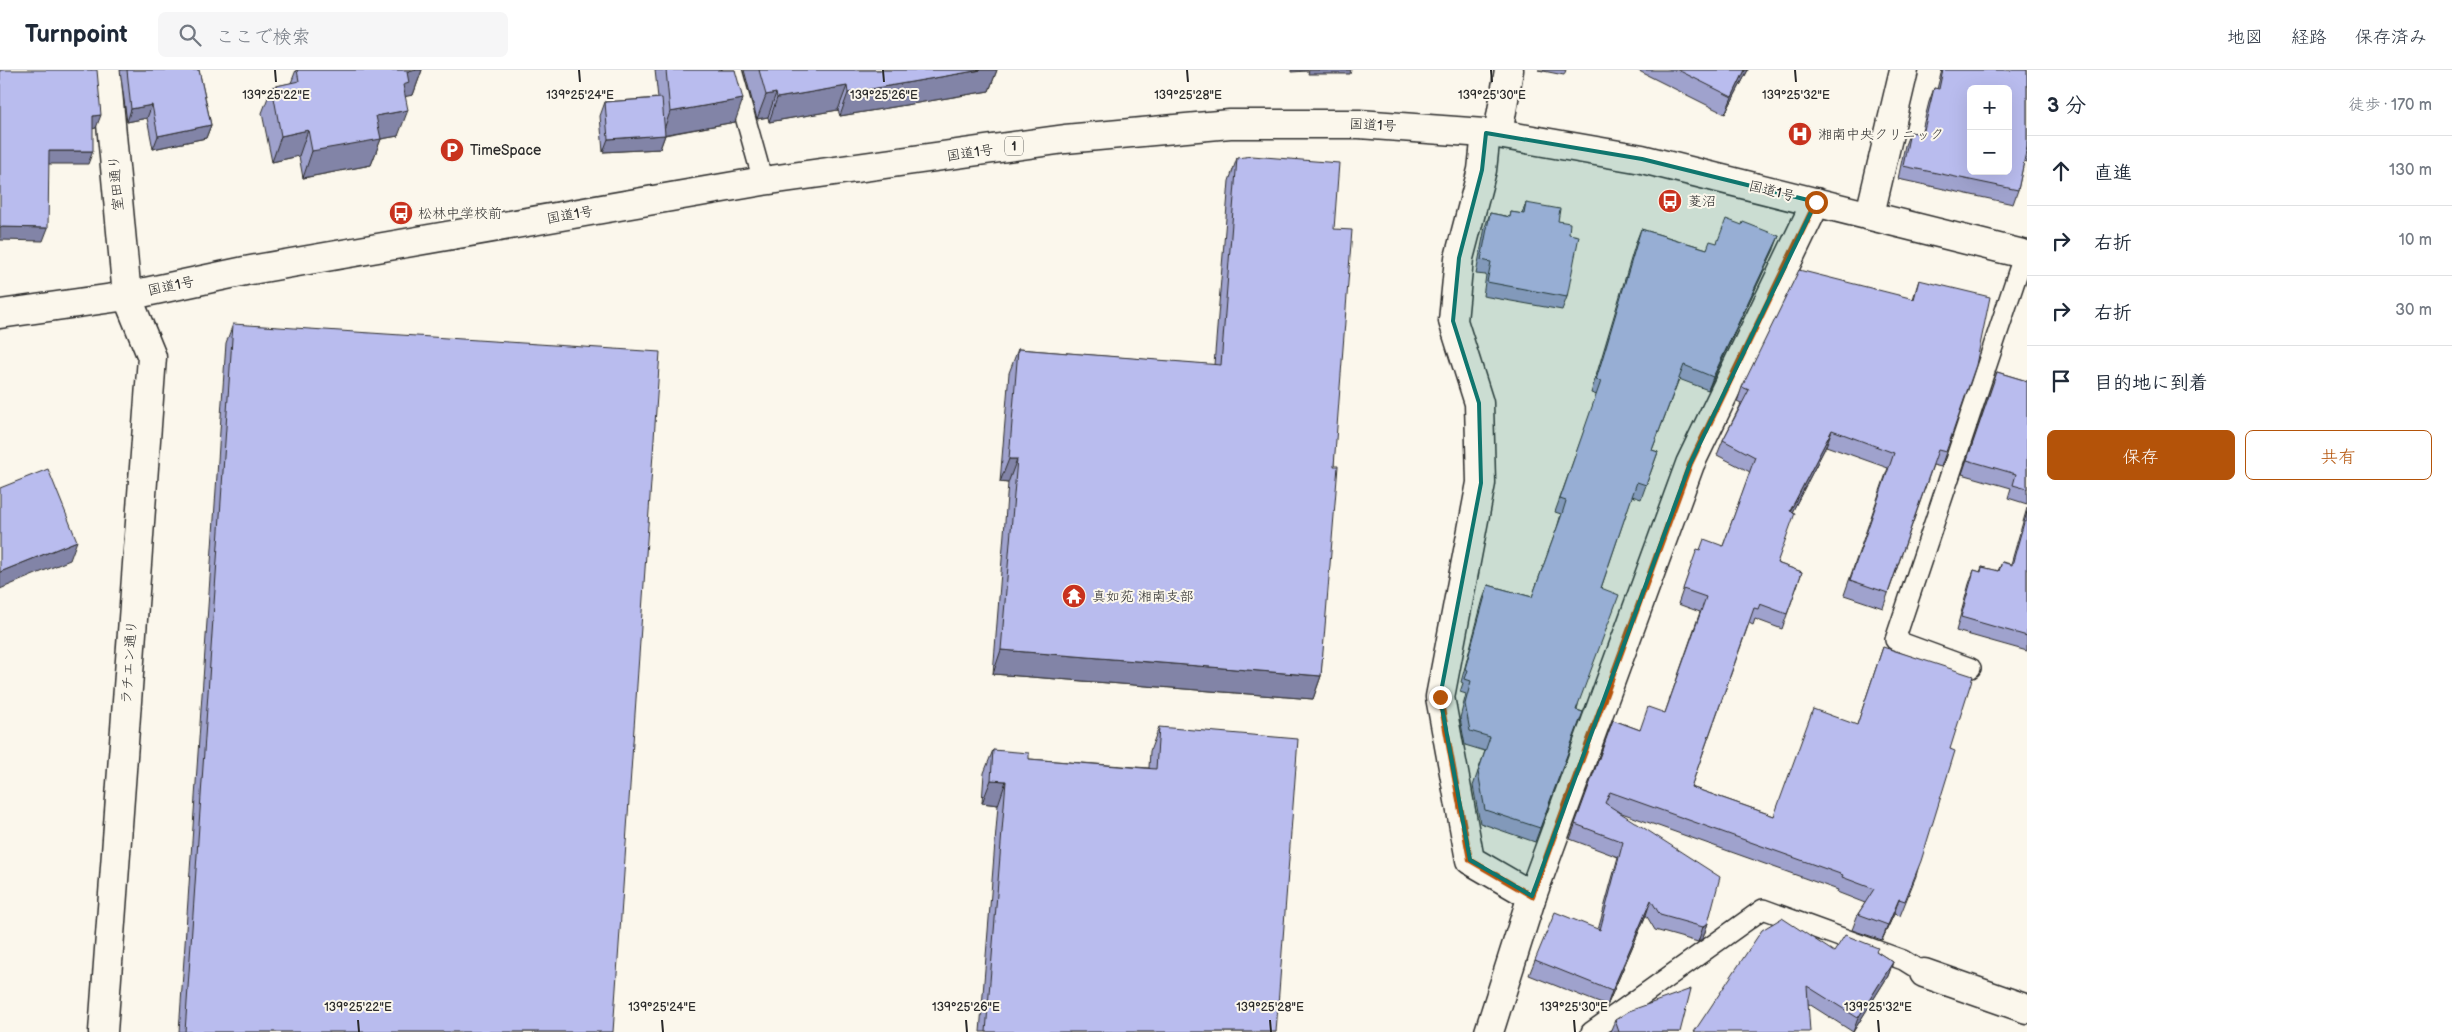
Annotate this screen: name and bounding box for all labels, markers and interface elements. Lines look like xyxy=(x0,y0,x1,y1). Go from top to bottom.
search box xyxy=(158,12,508,57)
text: Turnpoint xyxy=(25,20,128,49)
icon: search xyxy=(176,21,204,49)
text: ここで検索 xyxy=(216,26,311,49)
text: 地図 xyxy=(2227,27,2263,48)
text: 経路 xyxy=(2291,27,2327,48)
text: 保存済み xyxy=(2355,27,2427,48)
map controls xyxy=(1967,85,2012,175)
button: + xyxy=(1967,85,2012,130)
text: 139°25'22"E xyxy=(242,88,310,103)
text: 139°25'24"E xyxy=(546,88,614,103)
text: 139°25'26"E xyxy=(850,88,918,103)
text: 139°25'28"E xyxy=(1154,88,1222,103)
text: 139°25'30"E xyxy=(1458,88,1526,103)
text: 139°25'32"E xyxy=(1762,88,1830,103)
text: 3 分 xyxy=(2047,93,2086,118)
text: 徒歩 · 170 m xyxy=(2349,96,2432,115)
street label: 国道1号 xyxy=(1349,115,1397,135)
hospital icon: 湘南中央クリニック xyxy=(1787,121,1813,147)
place label: 湘南中央クリニック xyxy=(1818,126,1944,143)
button: − xyxy=(1967,130,2012,175)
road number: 1 xyxy=(1005,136,1023,155)
parking icon: TimeSpace xyxy=(439,137,465,163)
street label: 国道1号 xyxy=(945,141,995,165)
place label: TimeSpace xyxy=(470,142,541,159)
street label: 室田通り xyxy=(105,154,127,212)
icon: ahead xyxy=(2047,157,2075,185)
text: 130 m xyxy=(2389,161,2432,180)
text: 直進 xyxy=(2094,162,2132,185)
street label: 国道1号 xyxy=(1747,177,1797,205)
bus stop icon: 菱沼 xyxy=(1657,188,1683,214)
route start xyxy=(1805,191,1828,214)
place label: 菱沼 xyxy=(1688,193,1716,210)
bus stop icon: 松林中学校前 xyxy=(388,200,414,226)
street label: 国道1号 xyxy=(545,203,595,227)
place label: 松林中学校前 xyxy=(418,205,502,222)
icon: right xyxy=(2047,227,2075,255)
text: 10 m xyxy=(2399,231,2432,250)
text: 右折 xyxy=(2094,232,2132,255)
street label: 国道1号 xyxy=(146,273,196,299)
icon: right xyxy=(2047,297,2075,325)
text: 30 m xyxy=(2395,301,2432,320)
text: 右折 xyxy=(2094,302,2132,325)
icon: arrive xyxy=(2047,367,2075,395)
text: 目的地に到着 xyxy=(2094,372,2208,395)
button: 保存 xyxy=(2047,430,2235,480)
button: 共有 xyxy=(2245,430,2432,480)
temple icon: 真如苑 湘南支部 xyxy=(1061,583,1087,609)
place label: 真如苑 湘南支部 xyxy=(1092,588,1194,605)
street label: ラチエン通り xyxy=(118,620,140,704)
route end xyxy=(1429,686,1452,709)
text: 139°25'22"E xyxy=(324,1000,392,1015)
text: 139°25'24"E xyxy=(628,1000,696,1015)
text: 139°25'26"E xyxy=(932,1000,1000,1015)
text: 139°25'28"E xyxy=(1236,1000,1304,1015)
text: 139°25'30"E xyxy=(1540,1000,1608,1015)
text: 139°25'32"E xyxy=(1844,1000,1912,1015)

